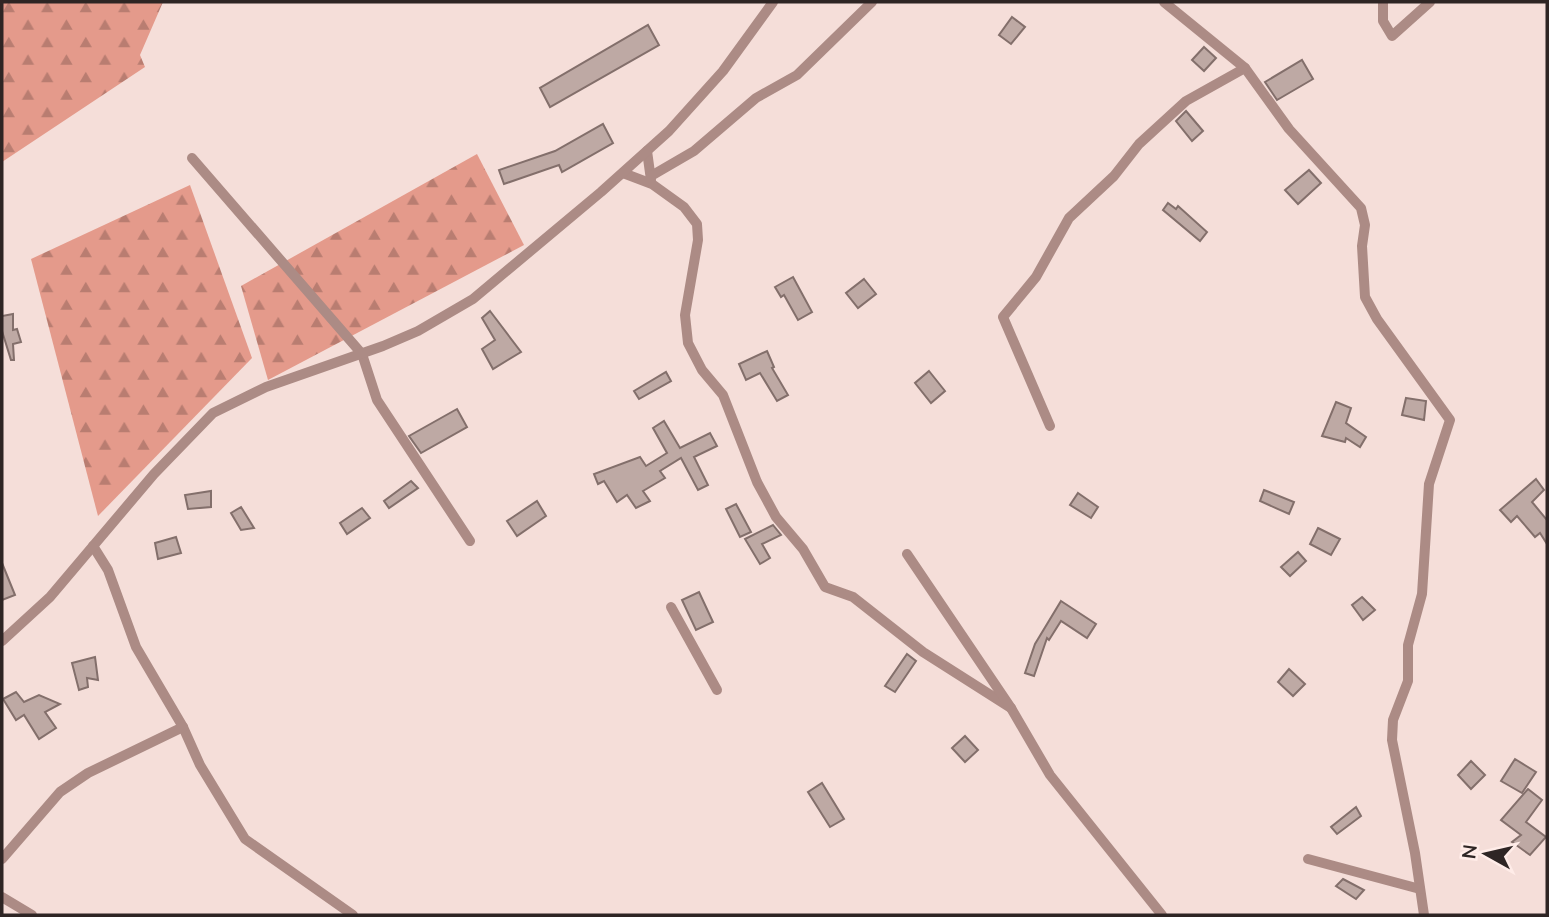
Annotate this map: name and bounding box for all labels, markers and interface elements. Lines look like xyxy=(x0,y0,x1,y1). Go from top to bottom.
north arrow xyxy=(1451,819,1521,889)
text: N xyxy=(1456,843,1482,860)

